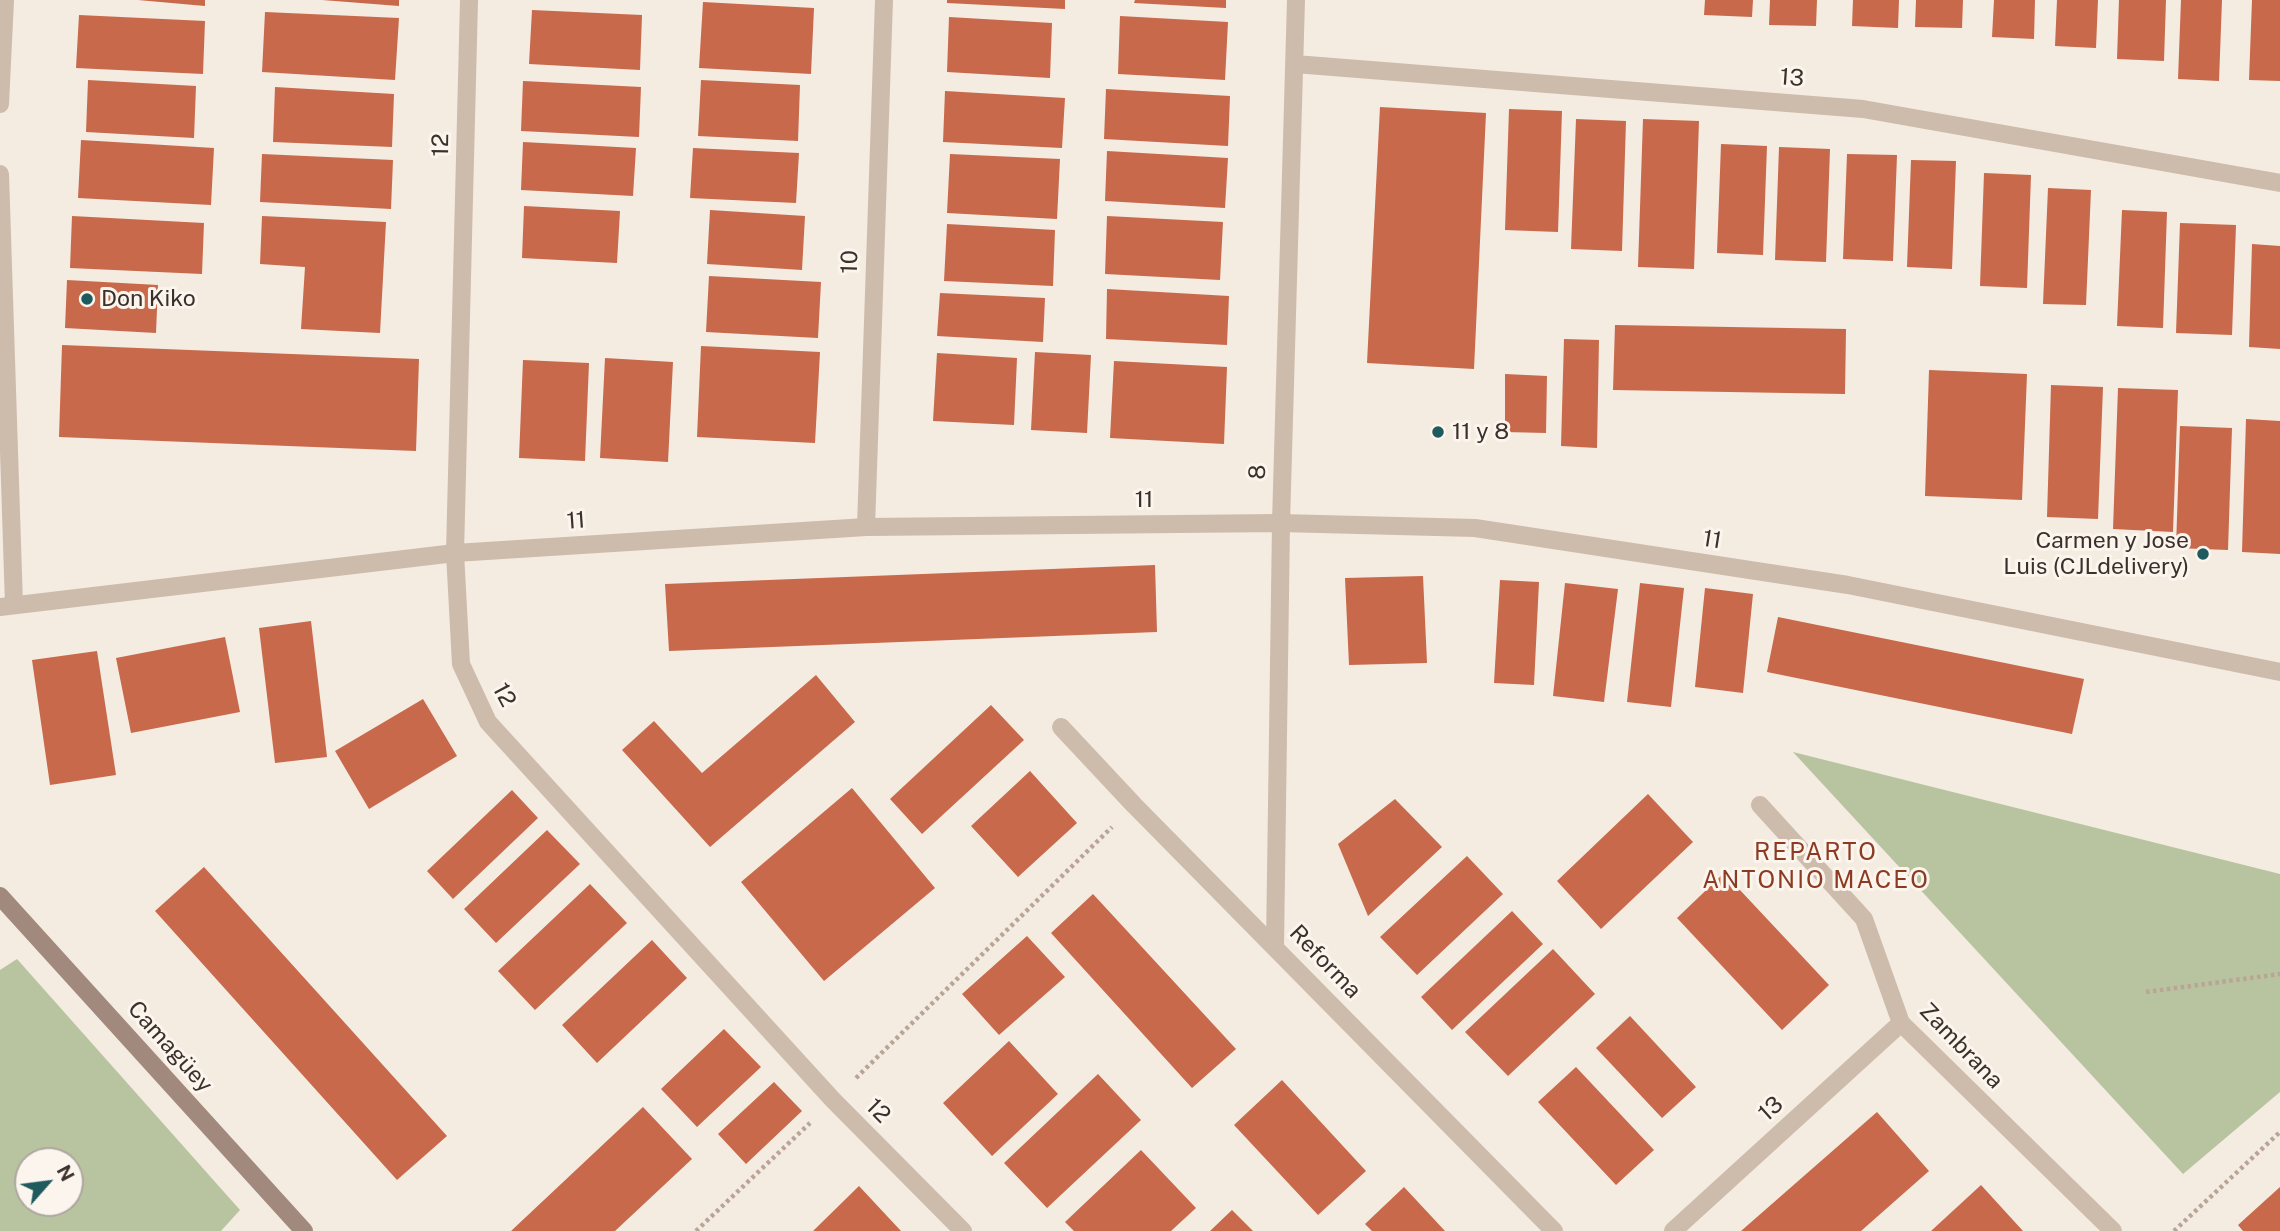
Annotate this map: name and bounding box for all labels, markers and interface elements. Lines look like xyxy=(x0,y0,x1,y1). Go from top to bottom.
street label: 13 xyxy=(1779,63,1805,93)
street label: 12 xyxy=(427,133,455,157)
street label: 10 xyxy=(836,250,864,274)
place label: Don Kiko xyxy=(101,285,196,313)
marker: Don Kiko xyxy=(79,291,95,307)
place label: 11 y 8 xyxy=(1452,418,1509,446)
marker: 11 y 8 xyxy=(1430,424,1446,440)
street label: 8 xyxy=(1244,464,1272,480)
street label: 11 xyxy=(1135,486,1153,514)
street label: 11 xyxy=(566,507,586,535)
street label: 11 xyxy=(1701,525,1723,555)
place label: Carmen y Jose Luis (CJLdelivery) xyxy=(2003,527,2189,581)
marker: Carmen y Jose Luis (CJLdelivery) xyxy=(2195,546,2211,562)
street label: 12 xyxy=(486,678,522,712)
district label: REPARTO ANTONIO MACEO xyxy=(1704,839,1928,895)
street label: Reforma xyxy=(1283,920,1367,1004)
street label: Camagüey xyxy=(122,996,218,1098)
street label: Zambrana xyxy=(1913,997,2009,1095)
street label: 13 xyxy=(1753,1091,1789,1127)
street label: 12 xyxy=(860,1093,896,1129)
north arrow xyxy=(14,1147,84,1217)
text: N xyxy=(53,1161,79,1185)

